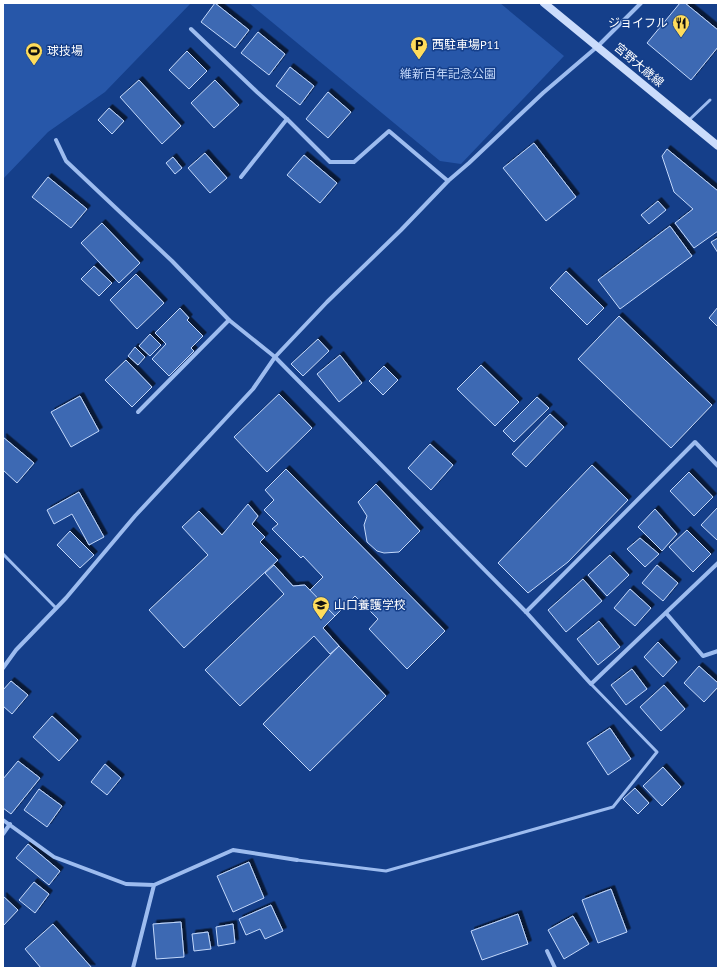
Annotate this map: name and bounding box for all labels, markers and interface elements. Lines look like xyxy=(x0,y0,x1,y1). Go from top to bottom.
restaurant icon: ジョイフル xyxy=(671,13,691,38)
place label: ジョイフル xyxy=(608,15,668,30)
parking icon: 西駐車場P11 xyxy=(409,35,429,60)
place label: 西駐車場P11 xyxy=(432,37,500,52)
street label: 宮野大歳線 xyxy=(612,40,667,90)
sports icon: 球技場 xyxy=(24,41,44,66)
place label: 球技場 xyxy=(47,43,83,58)
park label: 維新百年記念公園 xyxy=(400,66,496,81)
school or university icon: 山口養護学校 xyxy=(311,595,331,620)
place label: 山口養護学校 xyxy=(334,597,406,612)

